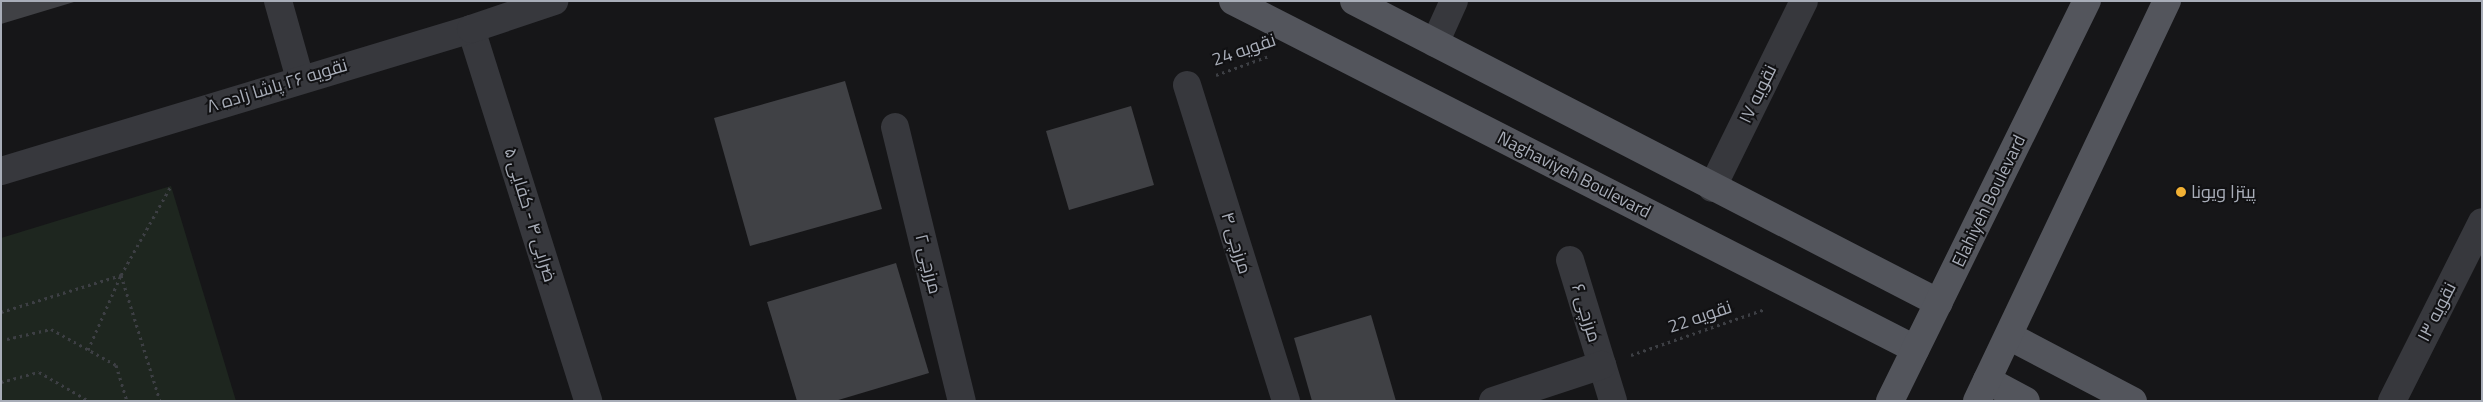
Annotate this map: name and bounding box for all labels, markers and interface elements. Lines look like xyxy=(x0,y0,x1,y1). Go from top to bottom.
street label: نقویه 24 xyxy=(1209,29,1279,71)
street label: نقویه ۲۶ پاشا زاده ۸ xyxy=(204,54,350,118)
street label: نقویه ۱۷ xyxy=(1735,61,1781,127)
street label: Naghaviyeh Boulevard xyxy=(1494,127,1654,223)
street label: Elahiyeh Boulevard xyxy=(1948,131,2030,271)
street label: ضرابی ۴ - کفایی ۵ xyxy=(499,145,561,285)
place label: پیتزا ویونا xyxy=(2191,181,2256,203)
marker: پیتزا ویونا xyxy=(2175,186,2187,198)
street label: مرزچی ۴ xyxy=(1216,209,1256,277)
street label: مرزچی ۲ xyxy=(910,232,946,296)
street label: نقویه ۱۳ xyxy=(2413,279,2461,345)
street label: مرزچی ۶ xyxy=(1567,281,1605,345)
street label: نقویه 22 xyxy=(1665,296,1735,338)

